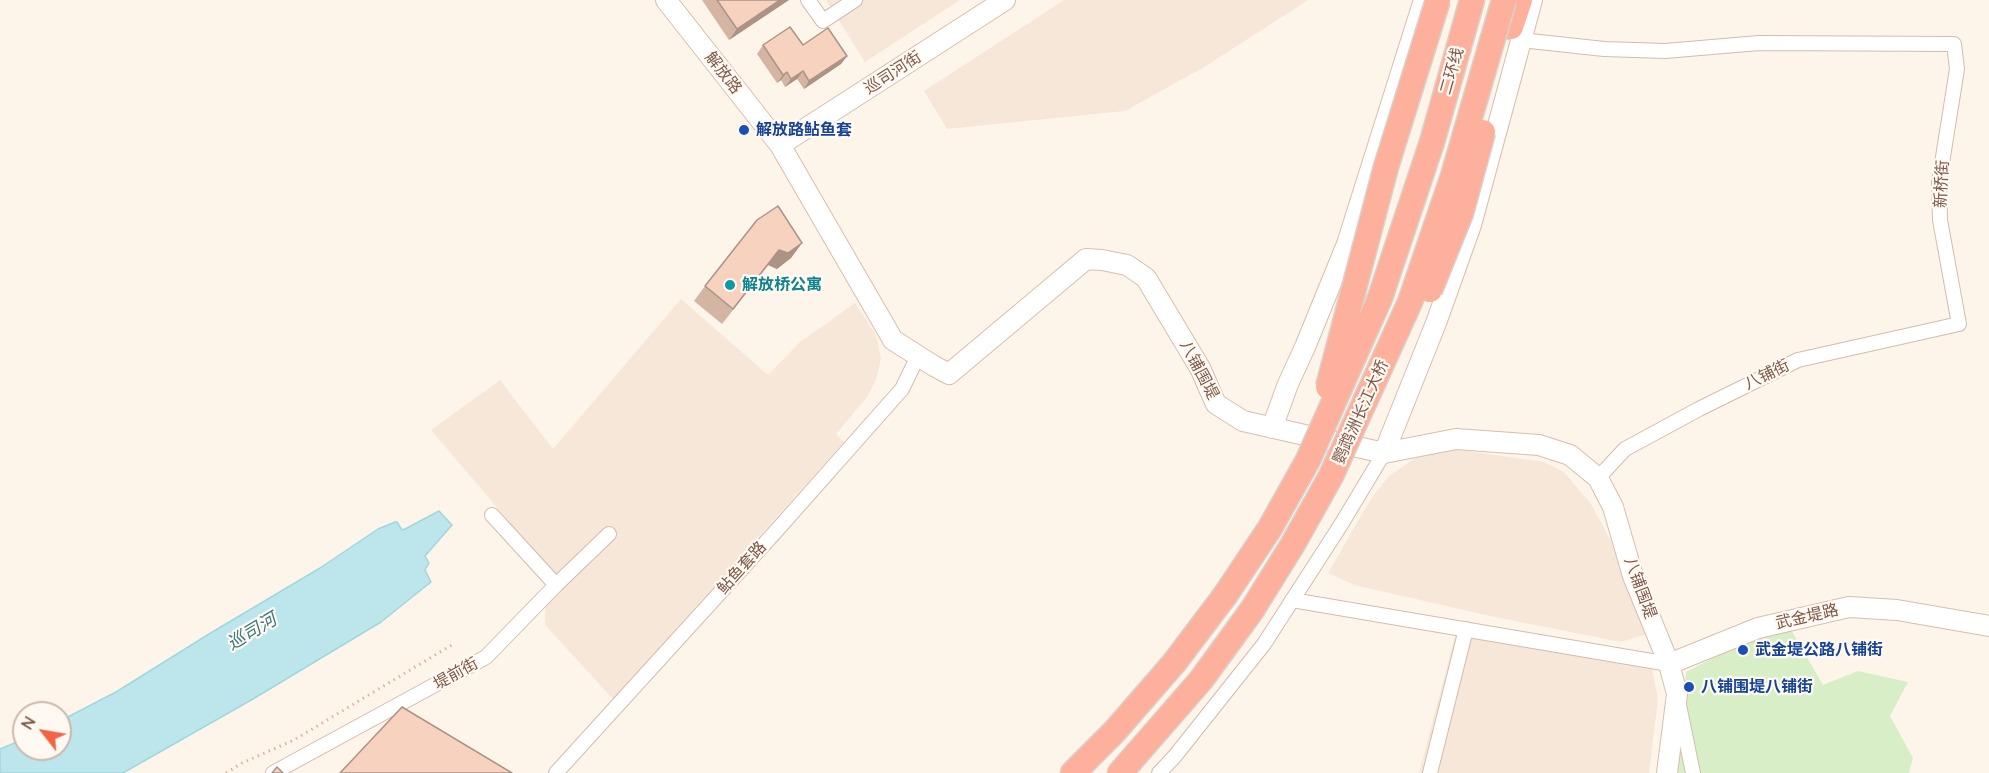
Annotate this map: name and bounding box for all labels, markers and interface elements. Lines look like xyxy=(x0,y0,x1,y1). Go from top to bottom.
street label: 二环线 xyxy=(1436,45,1468,97)
street label: 解放路 xyxy=(701,48,745,98)
street label: 巡司河街 xyxy=(861,48,925,98)
place label: 解放路鲇鱼套 xyxy=(756,120,852,140)
marker: 解放路鲇鱼套 xyxy=(737,123,751,137)
street label: 新桥街 xyxy=(1931,160,1953,208)
place label: 解放桥公寓 xyxy=(742,275,822,295)
marker: 解放桥公寓 xyxy=(723,278,737,292)
street label: 八铺围堤 xyxy=(1176,337,1222,403)
street label: 八铺街 xyxy=(1741,356,1793,394)
street label: 鹦鹉洲长江大桥 xyxy=(1329,357,1393,467)
street label: 鲇鱼套路 xyxy=(713,538,771,598)
street label: 八铺围堤 xyxy=(1620,555,1660,621)
street label: 武金堤路 xyxy=(1774,600,1840,634)
water label: 巡司河 xyxy=(223,609,281,655)
place label: 武金堤公路八铺街 xyxy=(1755,640,1883,660)
marker: 武金堤公路八铺街 xyxy=(1736,643,1750,657)
street label: 堤前街 xyxy=(430,654,482,694)
place label: 八铺围堤八铺街 xyxy=(1701,677,1813,697)
marker: 八铺围堤八铺街 xyxy=(1682,680,1696,694)
north arrow xyxy=(12,701,72,761)
text: N xyxy=(17,713,40,733)

